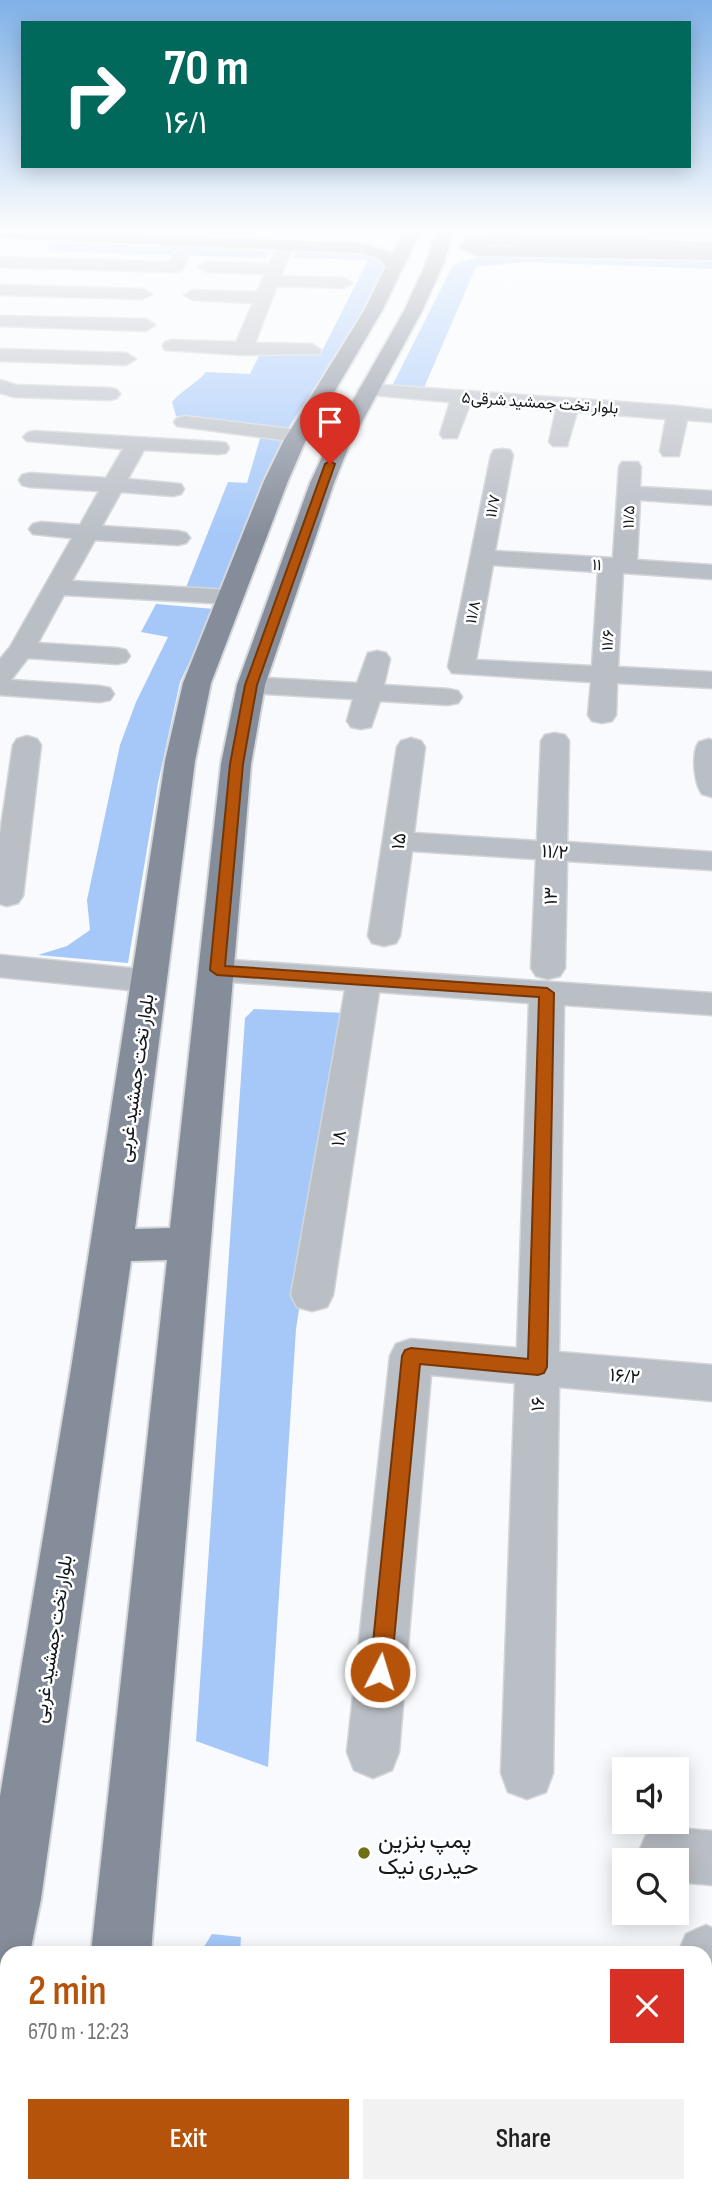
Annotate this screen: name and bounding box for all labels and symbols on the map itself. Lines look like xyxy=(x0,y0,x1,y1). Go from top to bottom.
street label: بلوار تخت جمشید شرقی۵ xyxy=(461,389,619,418)
pin xyxy=(300,392,360,464)
street label: ۱۱/۷ xyxy=(482,493,505,520)
street label: ۱۱/۵ xyxy=(619,505,640,529)
street label: ۱۱ xyxy=(592,556,602,575)
street label: ۱۱/۸ xyxy=(462,599,485,626)
street label: ۱۱/۶ xyxy=(598,628,619,652)
street label: ۱۵ xyxy=(387,831,412,851)
street label: ۱۱/۲ xyxy=(541,840,569,865)
street label: ۱۳ xyxy=(540,887,563,905)
street label: بلوار تخت جمشید غربی xyxy=(113,993,160,1164)
street label: ۱۸ xyxy=(327,1128,352,1148)
street label: ۱۶/۲ xyxy=(609,1364,641,1389)
street label: ۱۶ xyxy=(527,1396,550,1412)
street label: بلوار تخت جمشید غربی xyxy=(29,1554,78,1725)
position arrow xyxy=(343,1635,417,1709)
place label: پمپ بنزین حیدری نیک xyxy=(378,1827,478,1881)
marker: پمپ بنزین حیدری نیک xyxy=(356,1845,372,1861)

